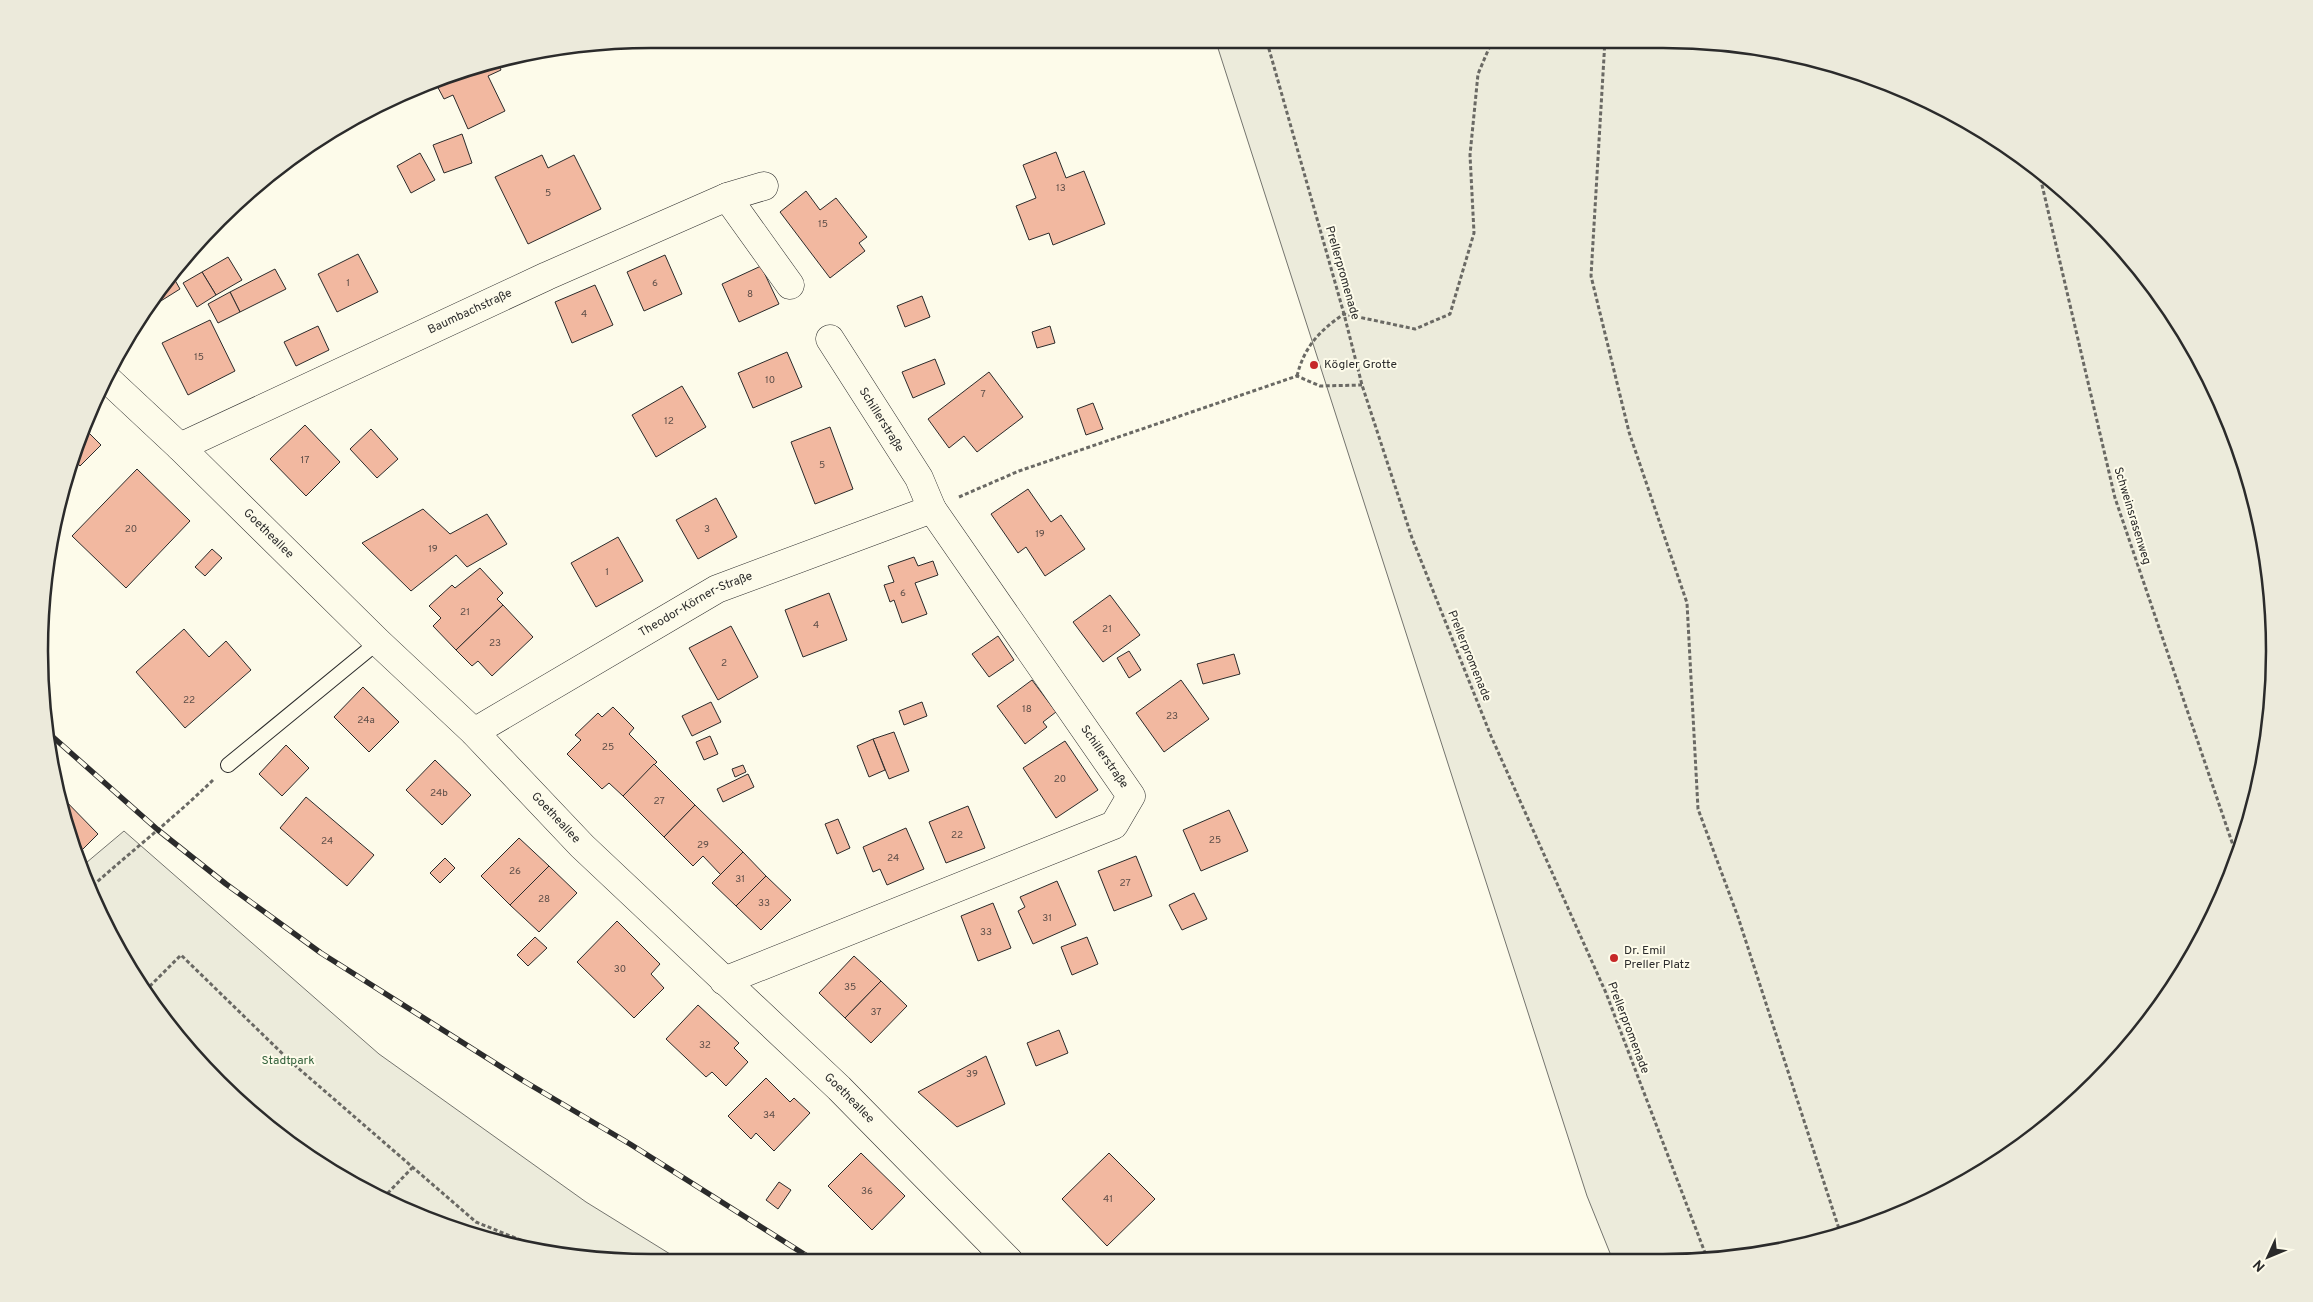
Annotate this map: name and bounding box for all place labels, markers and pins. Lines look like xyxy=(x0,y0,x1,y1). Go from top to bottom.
place label: Kögler Grotte xyxy=(1324,357,1397,373)
marker: Kögler Grotte xyxy=(1308,359,1320,371)
place label: Dr. Emil Preller Platz xyxy=(1624,943,1690,973)
marker: Dr. Emil Preller Platz xyxy=(1608,952,1620,964)

